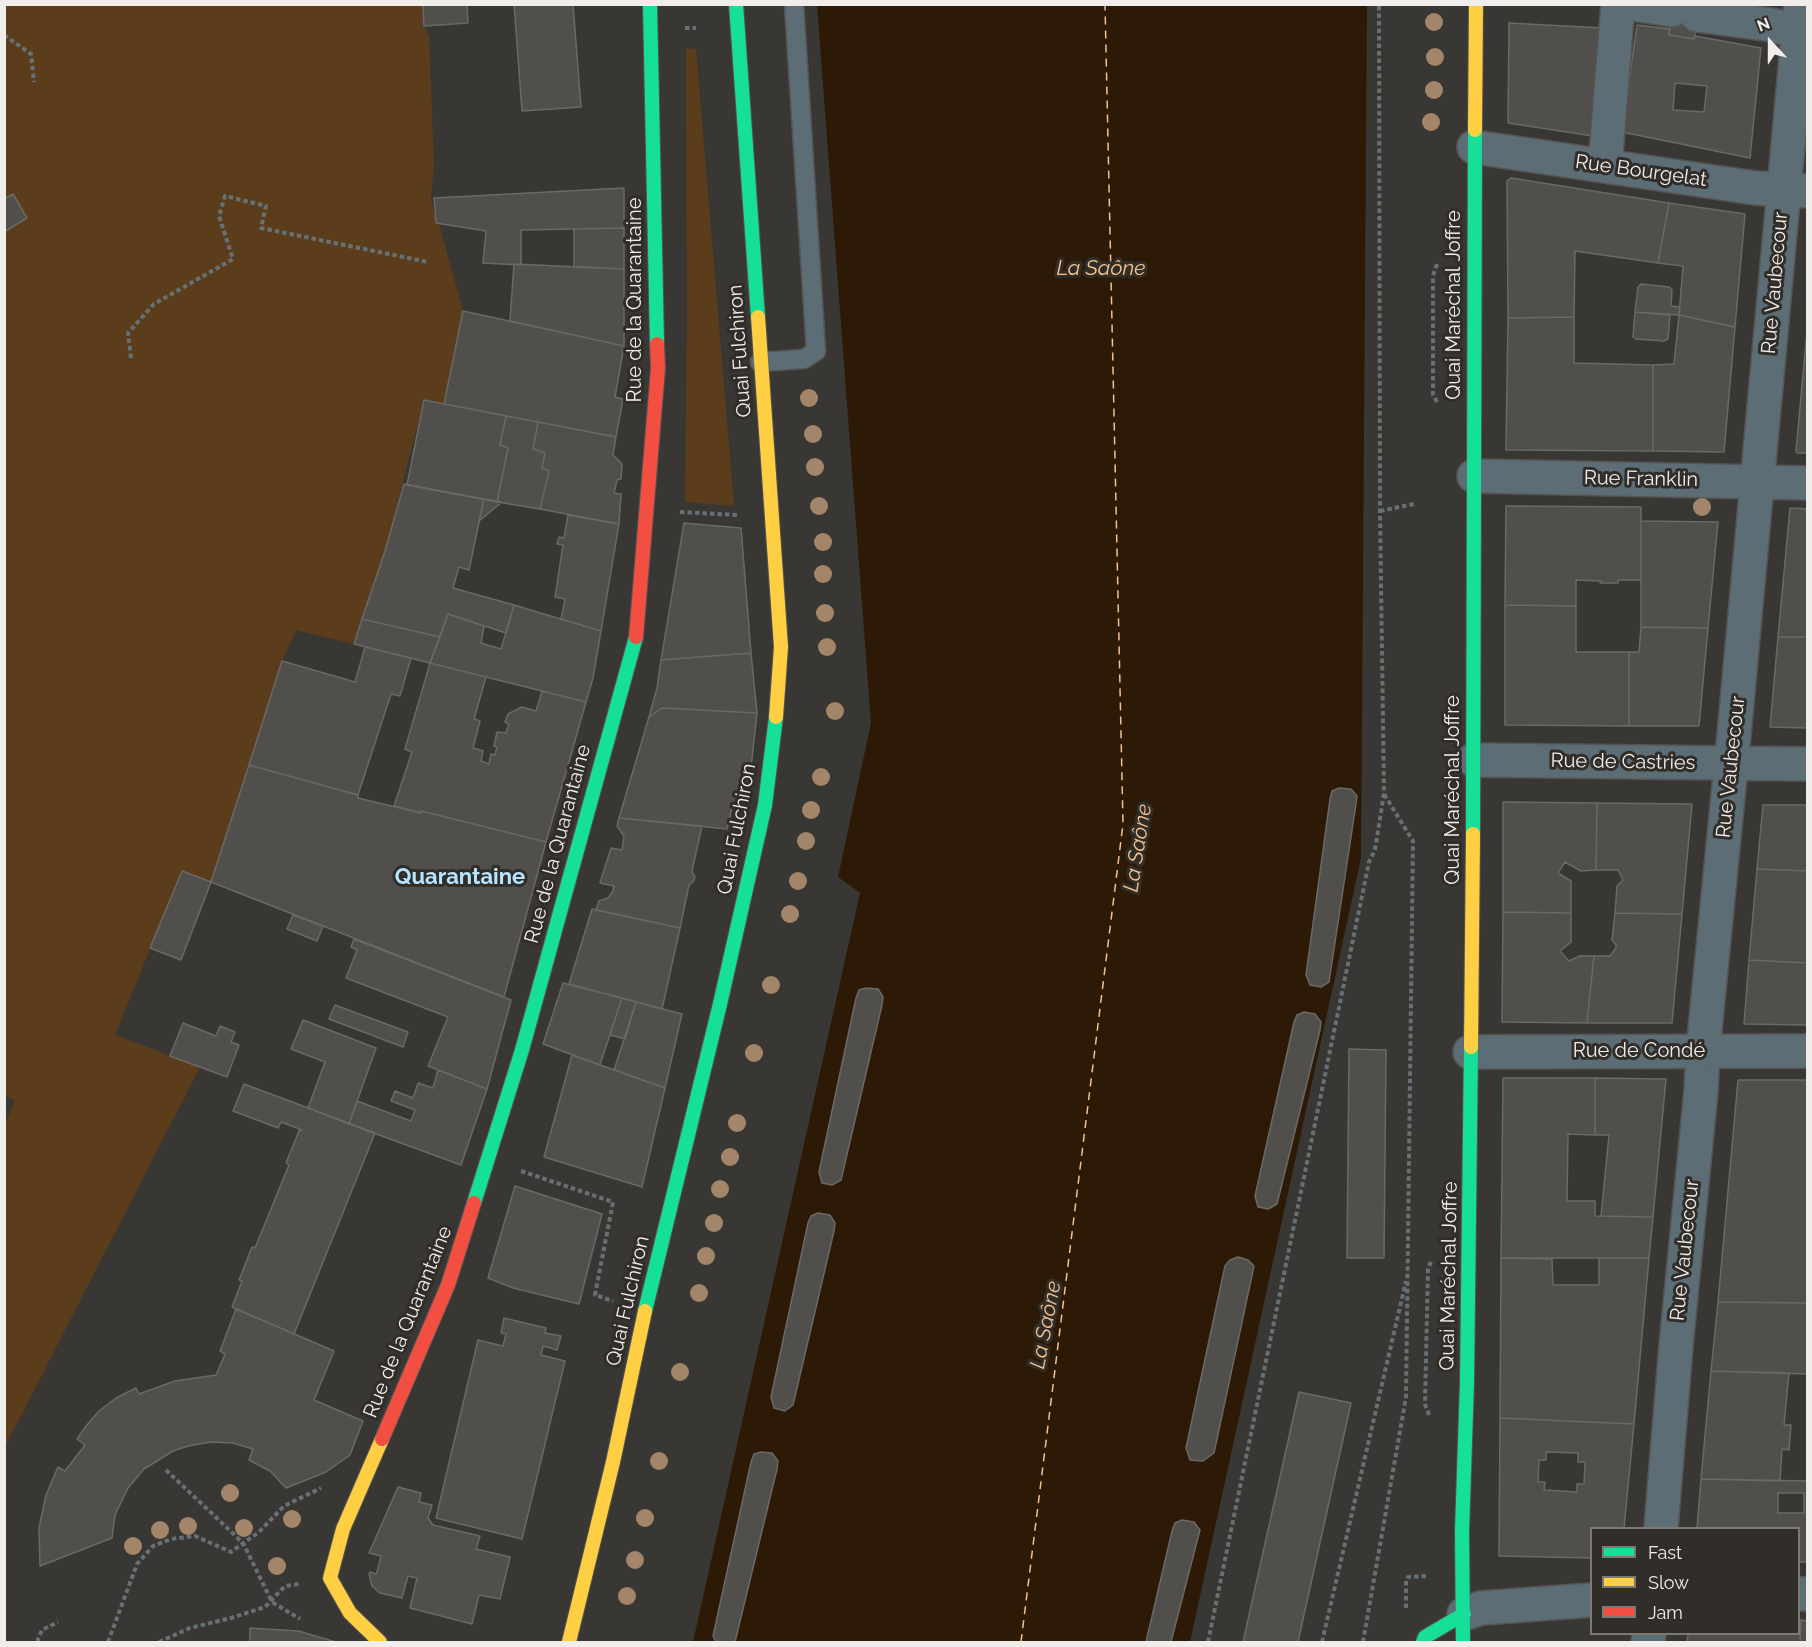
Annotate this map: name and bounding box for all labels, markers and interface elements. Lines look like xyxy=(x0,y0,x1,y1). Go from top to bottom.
north arrow xyxy=(1740,12,1800,72)
text: N xyxy=(1754,14,1772,36)
street label: Rue Bourgelat xyxy=(1574,150,1708,192)
street label: Rue de la Quarantaine xyxy=(623,198,647,402)
street label: Quai Maréchal Joffre xyxy=(1442,210,1466,400)
street label: Rue Vaubecour xyxy=(1757,211,1793,355)
water label: La Saône xyxy=(1057,256,1145,282)
street label: Quai Fulchiron xyxy=(723,284,757,418)
street label: Rue Franklin xyxy=(1584,466,1698,492)
street label: Quai Maréchal Joffre xyxy=(1441,695,1465,885)
street label: Rue Vaubecour xyxy=(1712,695,1750,839)
street label: Rue de la Quarantaine xyxy=(520,742,596,946)
street label: Rue de Castries xyxy=(1550,749,1696,775)
street label: Quai Fulchiron xyxy=(713,761,761,897)
water label: La Saône xyxy=(1119,802,1157,894)
district label: Quarantaine xyxy=(395,864,525,890)
street label: Rue de Condé xyxy=(1573,1039,1705,1063)
street label: Rue Vaubecour xyxy=(1666,1178,1704,1322)
street label: Quai Maréchal Joffre xyxy=(1435,1181,1463,1371)
street label: Rue de la Quarantaine xyxy=(358,1223,458,1421)
street label: Quai Fulchiron xyxy=(601,1234,655,1368)
water label: La Saône xyxy=(1025,1279,1067,1371)
legend xyxy=(1590,1527,1800,1635)
text: Fast xyxy=(1648,1542,1682,1563)
text: Slow xyxy=(1648,1572,1689,1593)
text: Jam xyxy=(1648,1602,1683,1623)

